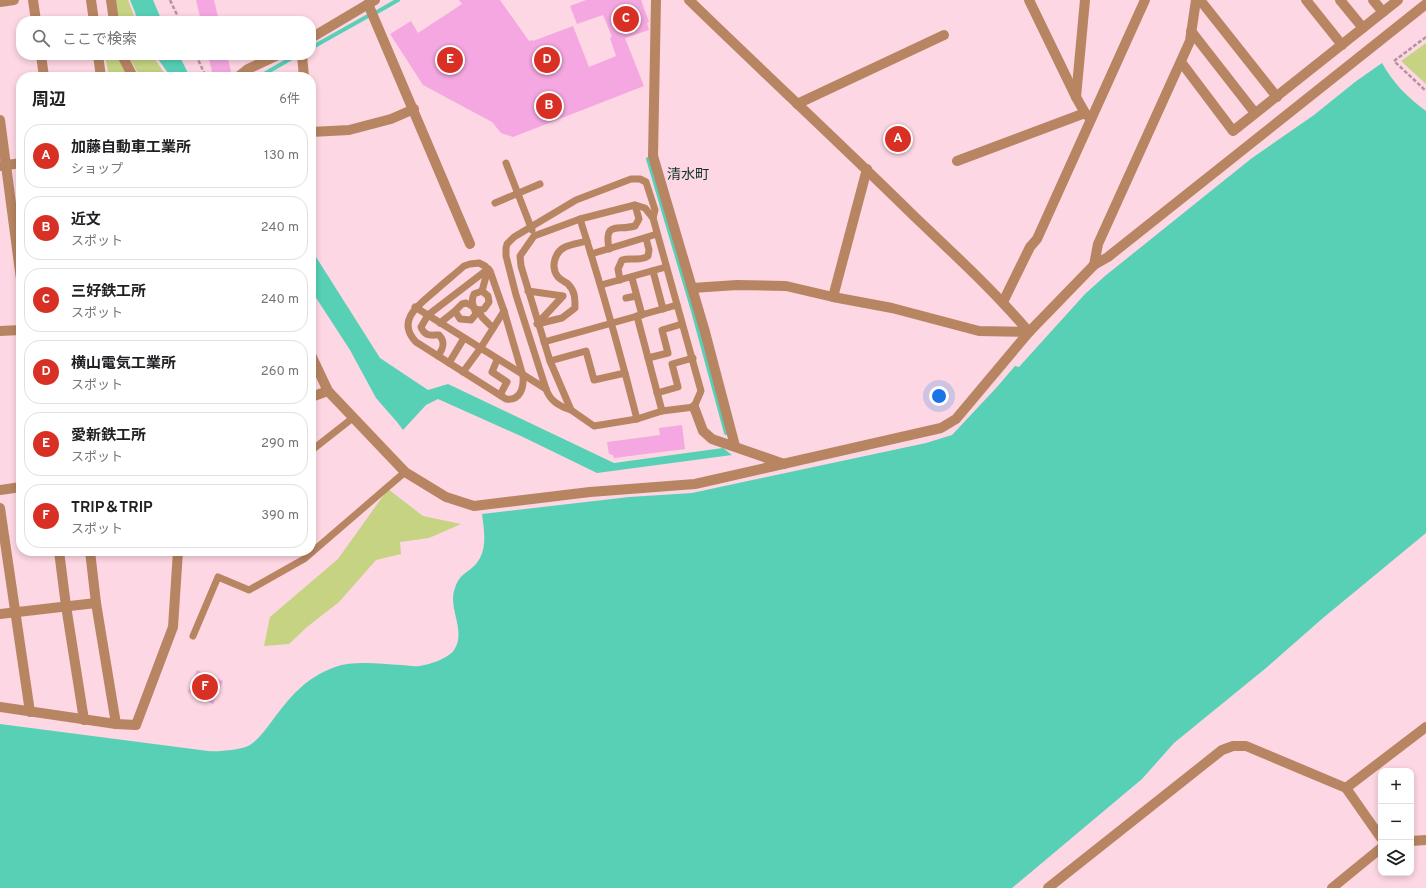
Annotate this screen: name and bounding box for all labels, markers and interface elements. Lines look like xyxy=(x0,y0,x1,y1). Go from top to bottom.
pin: C xyxy=(613,4,639,34)
search box xyxy=(16,16,316,60)
icon: search xyxy=(30,27,52,49)
text: ここで検索 xyxy=(62,31,137,50)
pin: E xyxy=(437,45,463,75)
pin: D xyxy=(534,45,560,75)
text: 周辺 xyxy=(32,90,66,112)
pin: B xyxy=(536,91,562,121)
text: 6件 xyxy=(279,92,300,108)
pin: A xyxy=(885,124,911,154)
text: 加藤自動車工業所 xyxy=(71,139,191,158)
text: A xyxy=(41,148,51,164)
text: 130 m xyxy=(264,148,299,164)
text: ショップ xyxy=(71,162,123,178)
district label: 清水町 xyxy=(667,167,709,184)
text: 近文 xyxy=(71,211,101,230)
text: B xyxy=(42,220,50,236)
text: 240 m xyxy=(261,220,299,236)
text: スポット xyxy=(71,234,123,250)
text: 三好鉄工所 xyxy=(71,283,146,302)
text: C xyxy=(42,292,50,308)
text: 240 m xyxy=(261,292,299,308)
text: スポット xyxy=(71,306,123,322)
text: 横山電気工業所 xyxy=(71,355,176,374)
text: D xyxy=(41,364,51,380)
text: 260 m xyxy=(261,364,299,380)
text: スポット xyxy=(71,378,123,394)
your location xyxy=(929,386,949,406)
text: 愛新鉄工所 xyxy=(71,427,146,446)
text: E xyxy=(42,436,50,452)
text: 290 m xyxy=(261,436,299,452)
text: スポット xyxy=(71,450,123,466)
text: TRIP＆TRIP xyxy=(71,499,153,518)
text: F xyxy=(42,508,50,524)
text: 390 m xyxy=(261,508,299,524)
text: スポット xyxy=(71,522,123,538)
pin: F xyxy=(192,672,218,702)
map controls xyxy=(1378,768,1414,876)
button: + xyxy=(1378,768,1414,804)
button: − xyxy=(1378,804,1414,840)
button: layers xyxy=(1378,840,1414,876)

